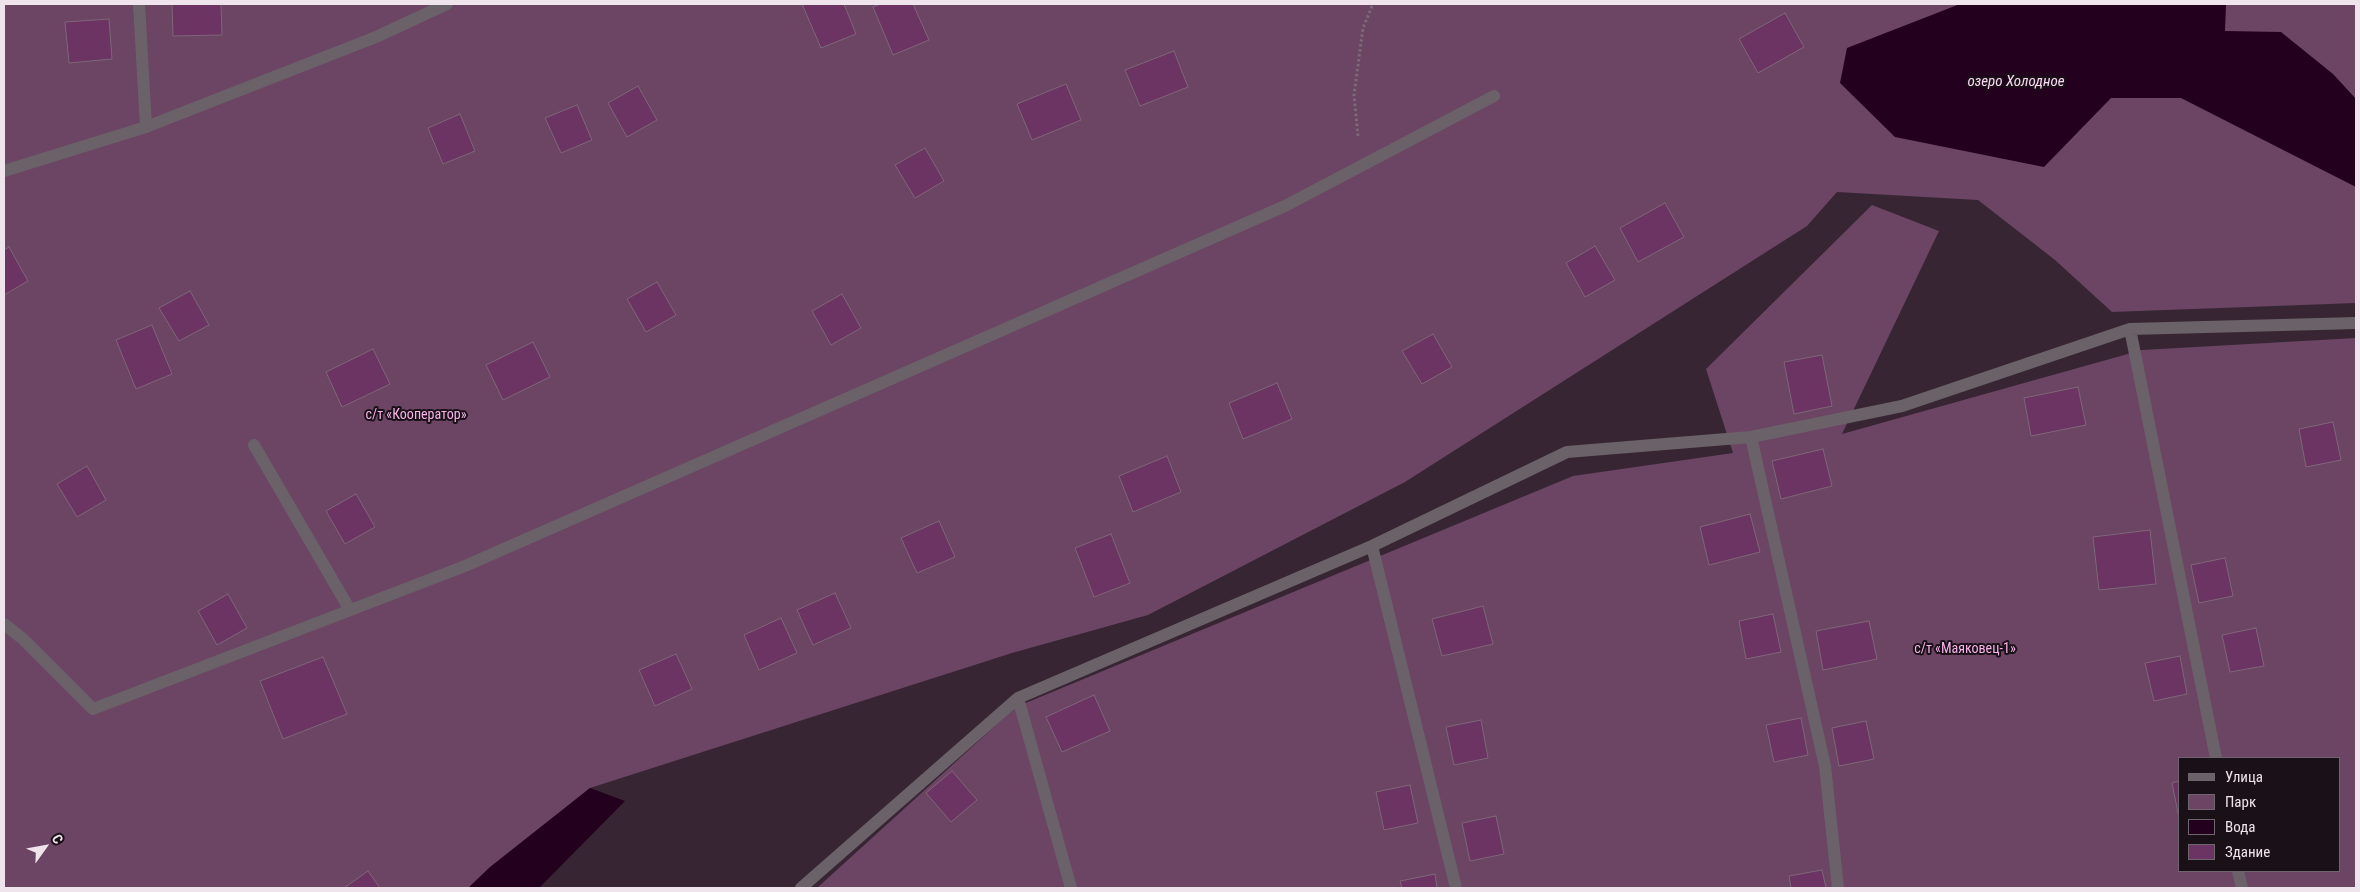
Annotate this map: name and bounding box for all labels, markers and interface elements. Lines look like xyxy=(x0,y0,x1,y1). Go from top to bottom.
water label: озеро Холодное xyxy=(1967,73,2065,91)
park label: с/т «Кооператор» xyxy=(365,407,467,423)
park label: с/т «Маяковец-1» xyxy=(1914,641,2016,657)
legend xyxy=(2178,757,2340,872)
text: Улица xyxy=(2225,768,2263,786)
text: Парк xyxy=(2225,793,2256,811)
text: Вода xyxy=(2225,818,2255,836)
north arrow xyxy=(20,822,70,872)
text: С xyxy=(49,831,67,847)
text: Здание xyxy=(2225,843,2270,861)

